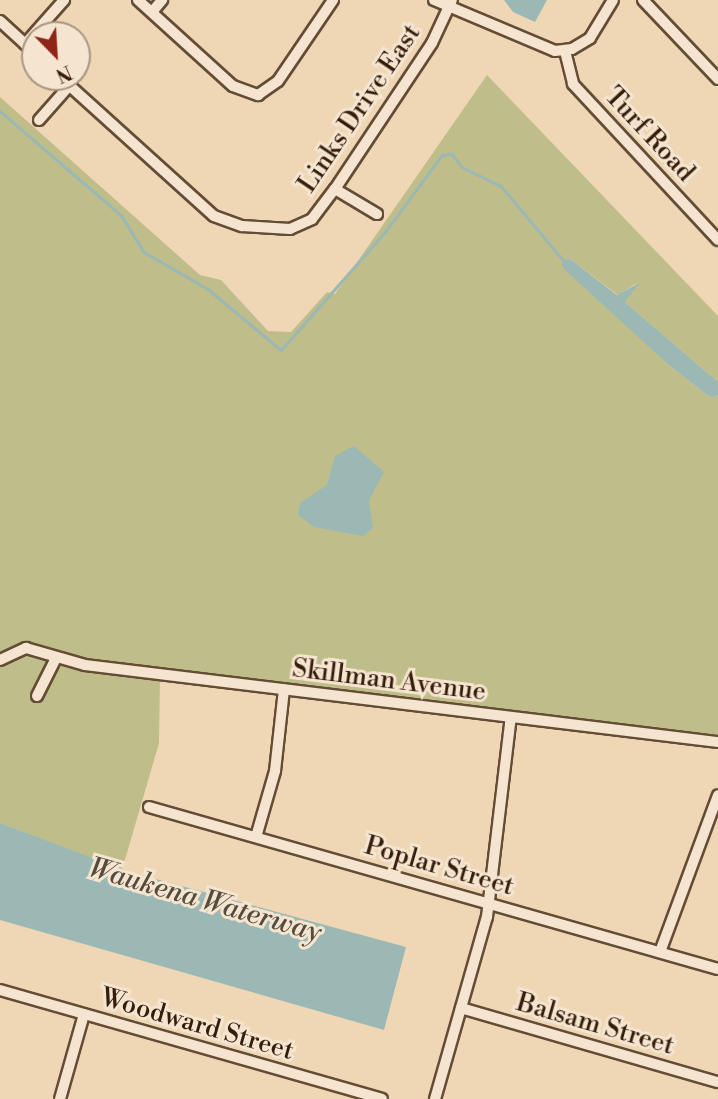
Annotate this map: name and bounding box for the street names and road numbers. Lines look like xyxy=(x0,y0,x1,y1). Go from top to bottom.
street label: Links Drive East xyxy=(292,19,428,199)
street label: Turf Road xyxy=(597,81,701,189)
street label: Skillman Avenue xyxy=(290,654,488,708)
street label: Poplar Street xyxy=(361,831,517,903)
street label: Woodward Street xyxy=(97,983,297,1067)
street label: Balsam Street xyxy=(513,988,677,1062)

